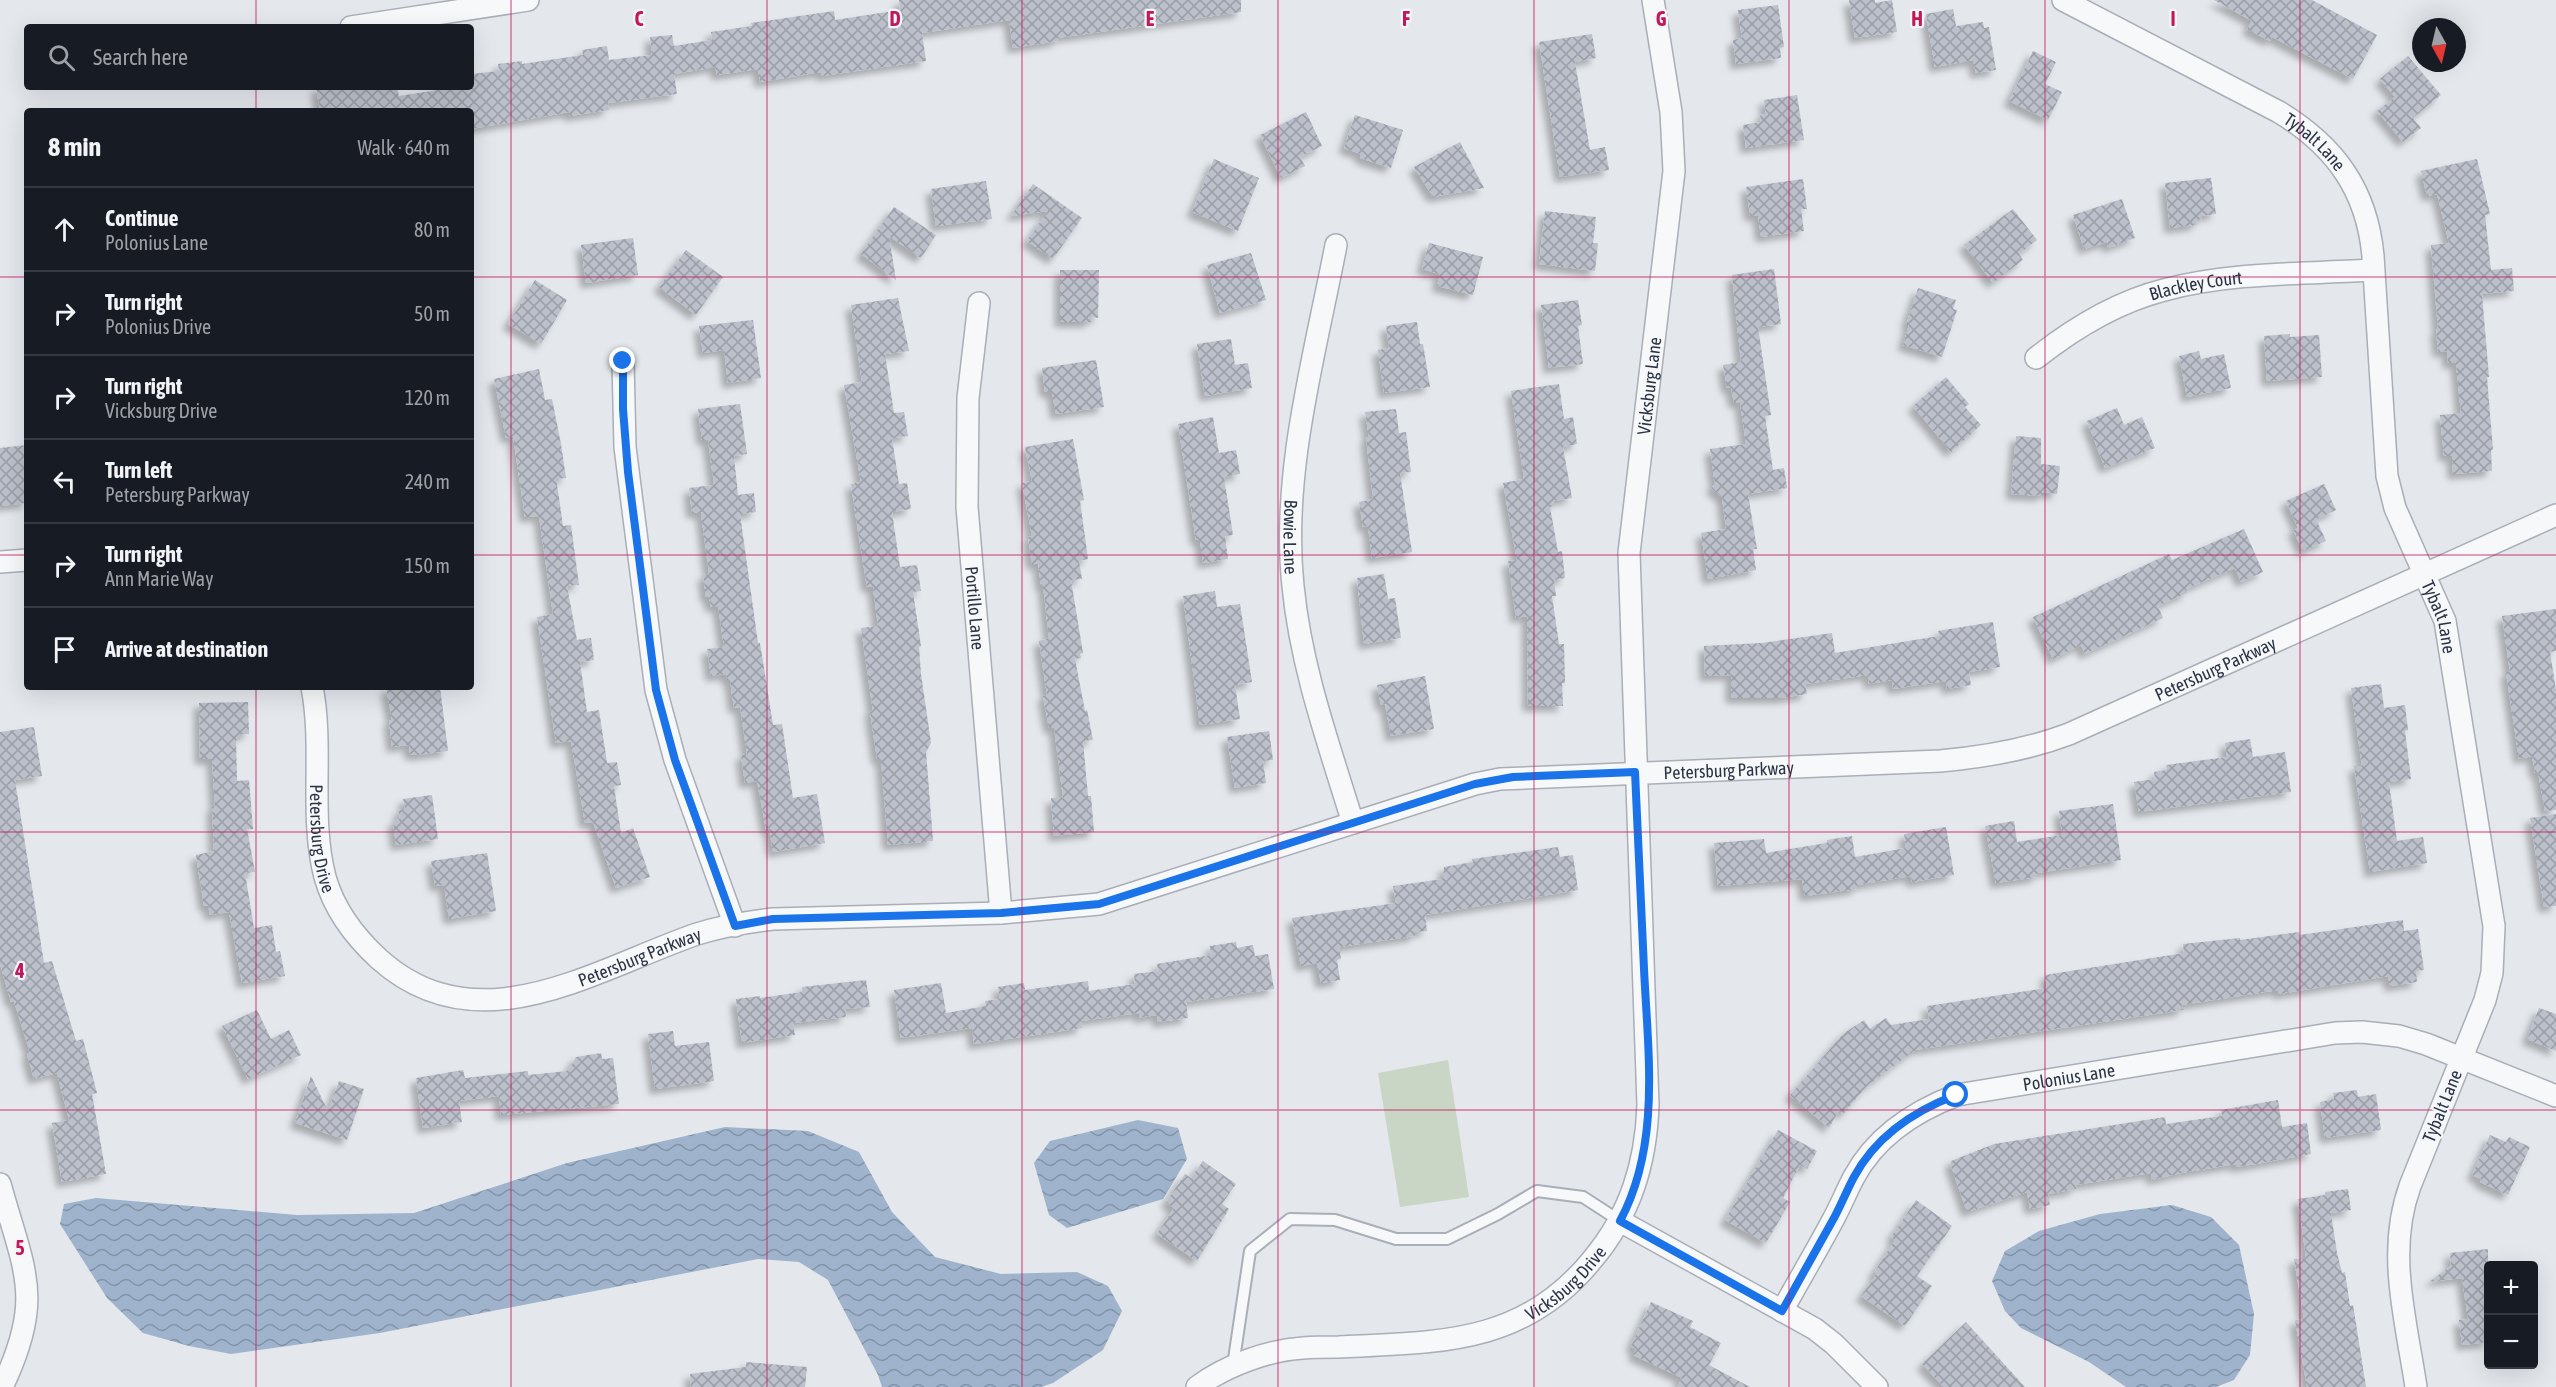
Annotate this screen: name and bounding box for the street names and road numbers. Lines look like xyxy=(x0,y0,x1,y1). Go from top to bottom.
street label: Tybalt Lane xyxy=(2281,108,2350,174)
street label: Blackley Court xyxy=(2146,266,2243,304)
street label: Vicksburg Lane xyxy=(1633,336,1665,436)
street label: Bowie Lane xyxy=(1280,499,1302,575)
street label: Portillo Lane xyxy=(961,565,989,651)
street label: Tybalt Lane xyxy=(2418,577,2461,655)
street label: Petersburg Parkway xyxy=(2151,632,2279,705)
street label: Petersburg Parkway xyxy=(1663,756,1794,783)
street label: Petersburg Drive xyxy=(306,784,340,895)
street label: Petersburg Parkway xyxy=(575,923,704,990)
street label: Polonius Lane xyxy=(2021,1059,2116,1095)
street label: Tybalt Lane xyxy=(2418,1067,2466,1145)
street label: Vicksburg Drive xyxy=(1522,1242,1610,1324)

